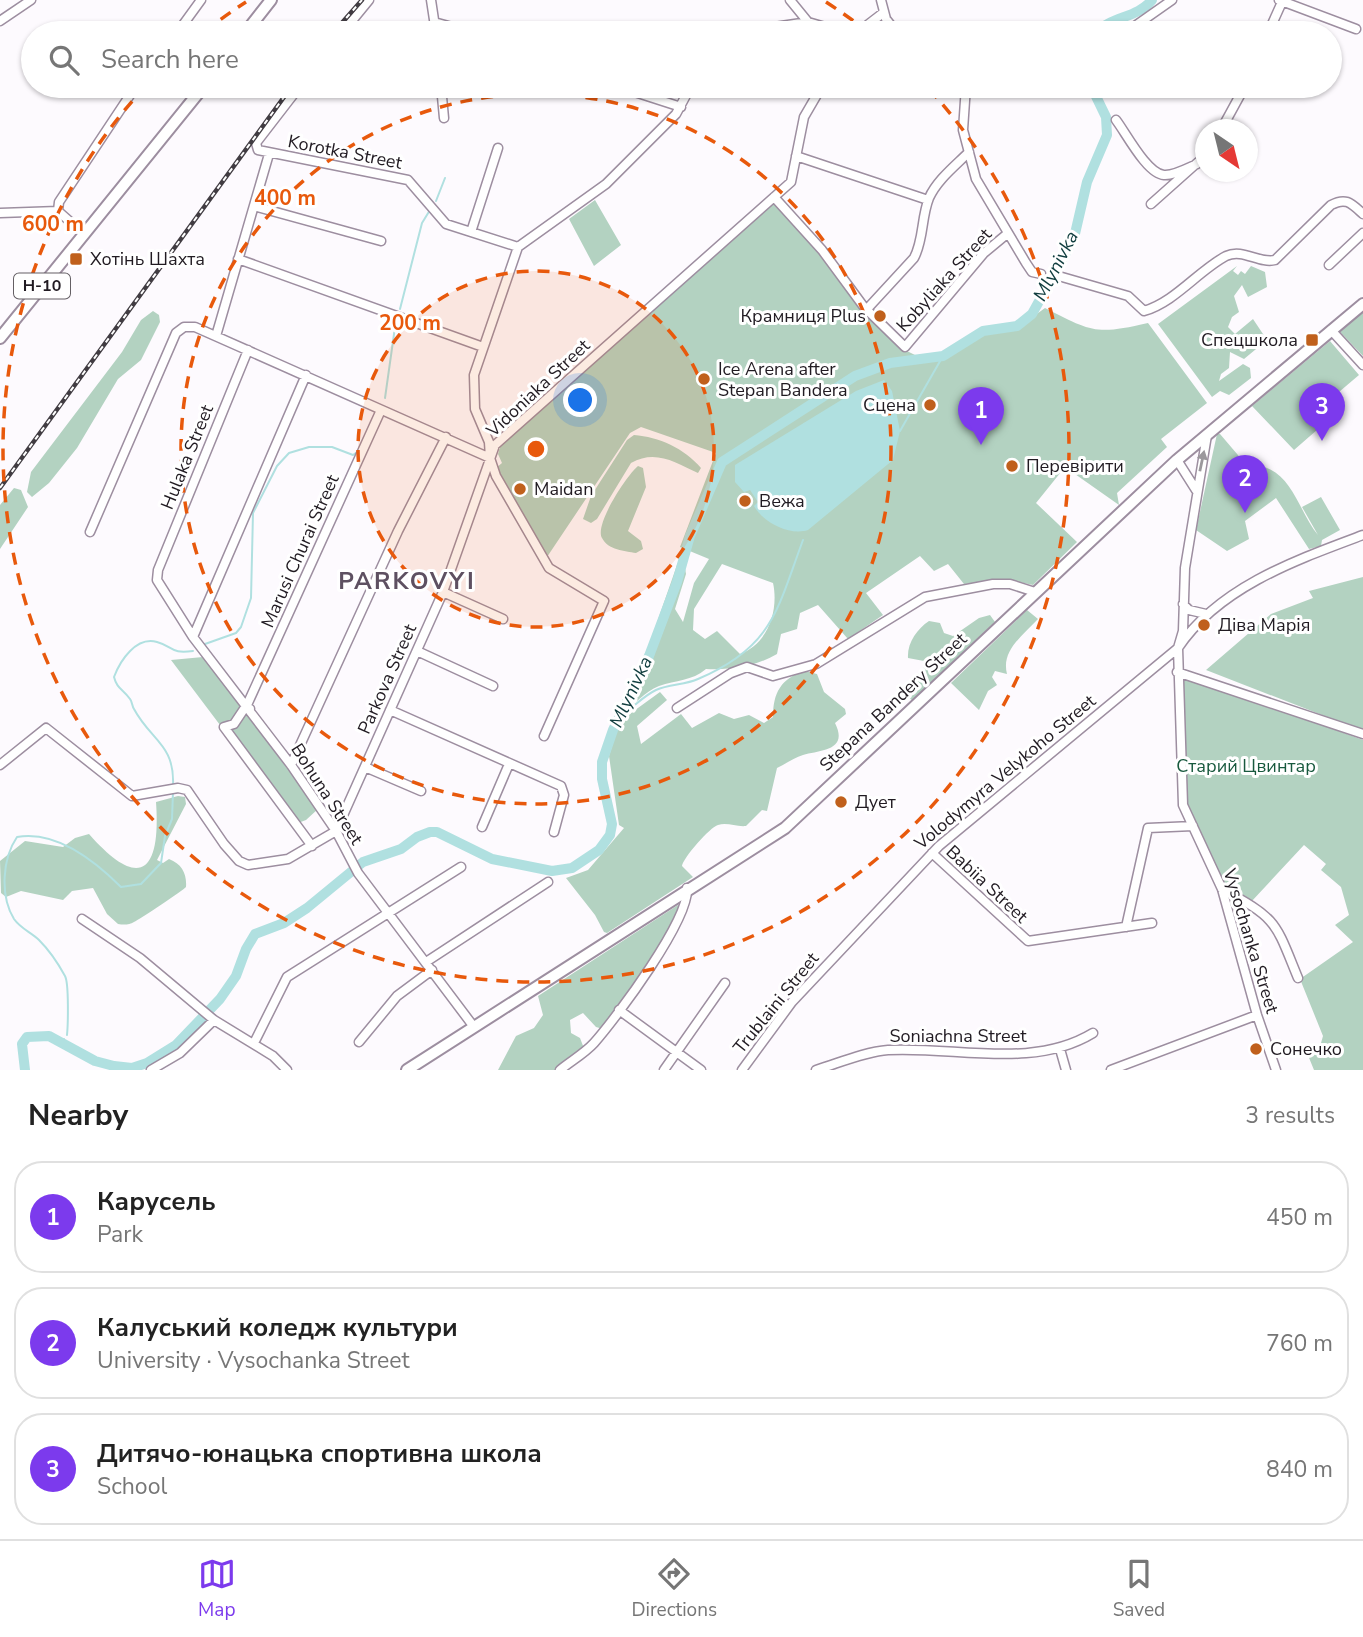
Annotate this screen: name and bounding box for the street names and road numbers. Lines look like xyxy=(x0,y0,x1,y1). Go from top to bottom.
street label: Korotka Street xyxy=(286,129,405,175)
street label: Kobyliaka Street xyxy=(891,222,998,337)
road number: Н-10 xyxy=(14,274,70,298)
street label: Vidoniaka Street xyxy=(480,333,595,443)
street label: Hulaka Street xyxy=(155,400,219,513)
street label: Marusi Churai Street xyxy=(255,470,345,631)
street label: Parkova Street xyxy=(352,620,422,738)
street label: Stepana Bandery Street xyxy=(814,627,972,777)
street label: Volodymyra Velykoho Street xyxy=(909,689,1101,856)
street label: Bohuna Street xyxy=(285,739,369,850)
street label: Babiia Street xyxy=(941,840,1034,929)
street label: Vysochanka Street xyxy=(1217,865,1285,1017)
street label: Trublaini Street xyxy=(728,947,825,1059)
street label: Soniachna Street xyxy=(889,1024,1027,1048)

